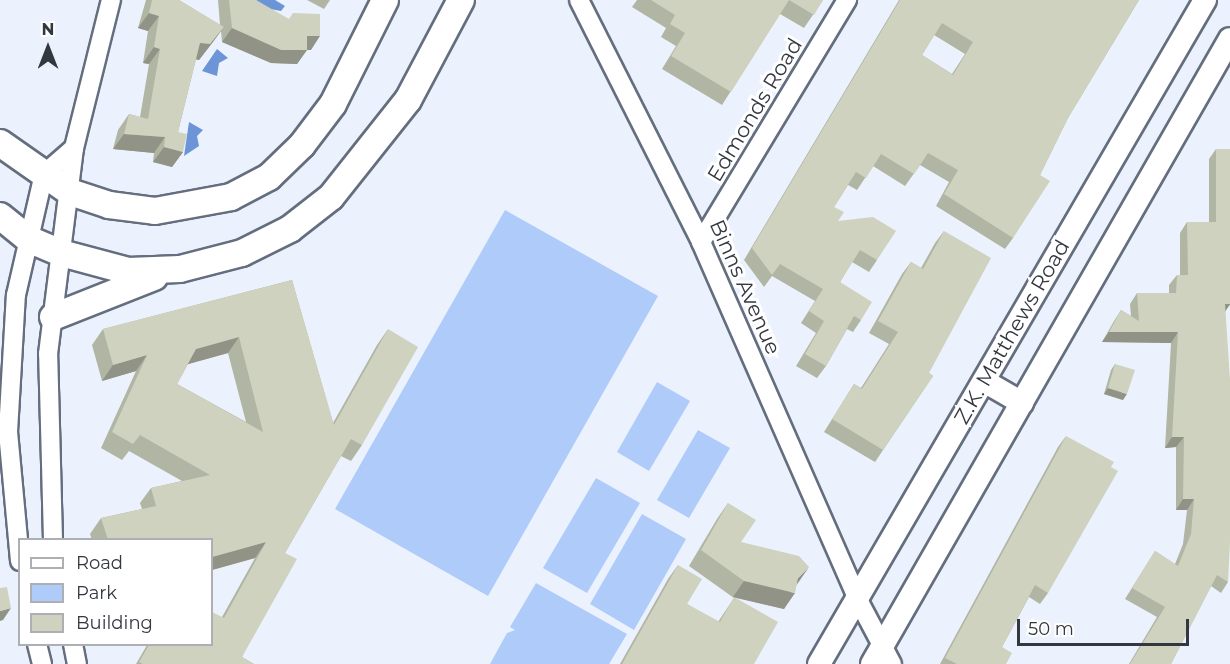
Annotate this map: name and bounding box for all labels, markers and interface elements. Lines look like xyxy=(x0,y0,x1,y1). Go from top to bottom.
north arrow xyxy=(18,18,78,78)
text: N xyxy=(42,20,54,39)
street label: Edmonds Road xyxy=(702,34,808,186)
street label: Binns Avenue xyxy=(704,216,786,358)
street label: Z.K. Matthews Road xyxy=(949,236,1075,428)
legend xyxy=(18,538,213,646)
text: Road xyxy=(76,552,123,574)
text: Park xyxy=(76,582,117,604)
scale bar xyxy=(1020,607,1192,645)
text: Building xyxy=(76,612,153,634)
text: 50 m xyxy=(1028,618,1074,640)

